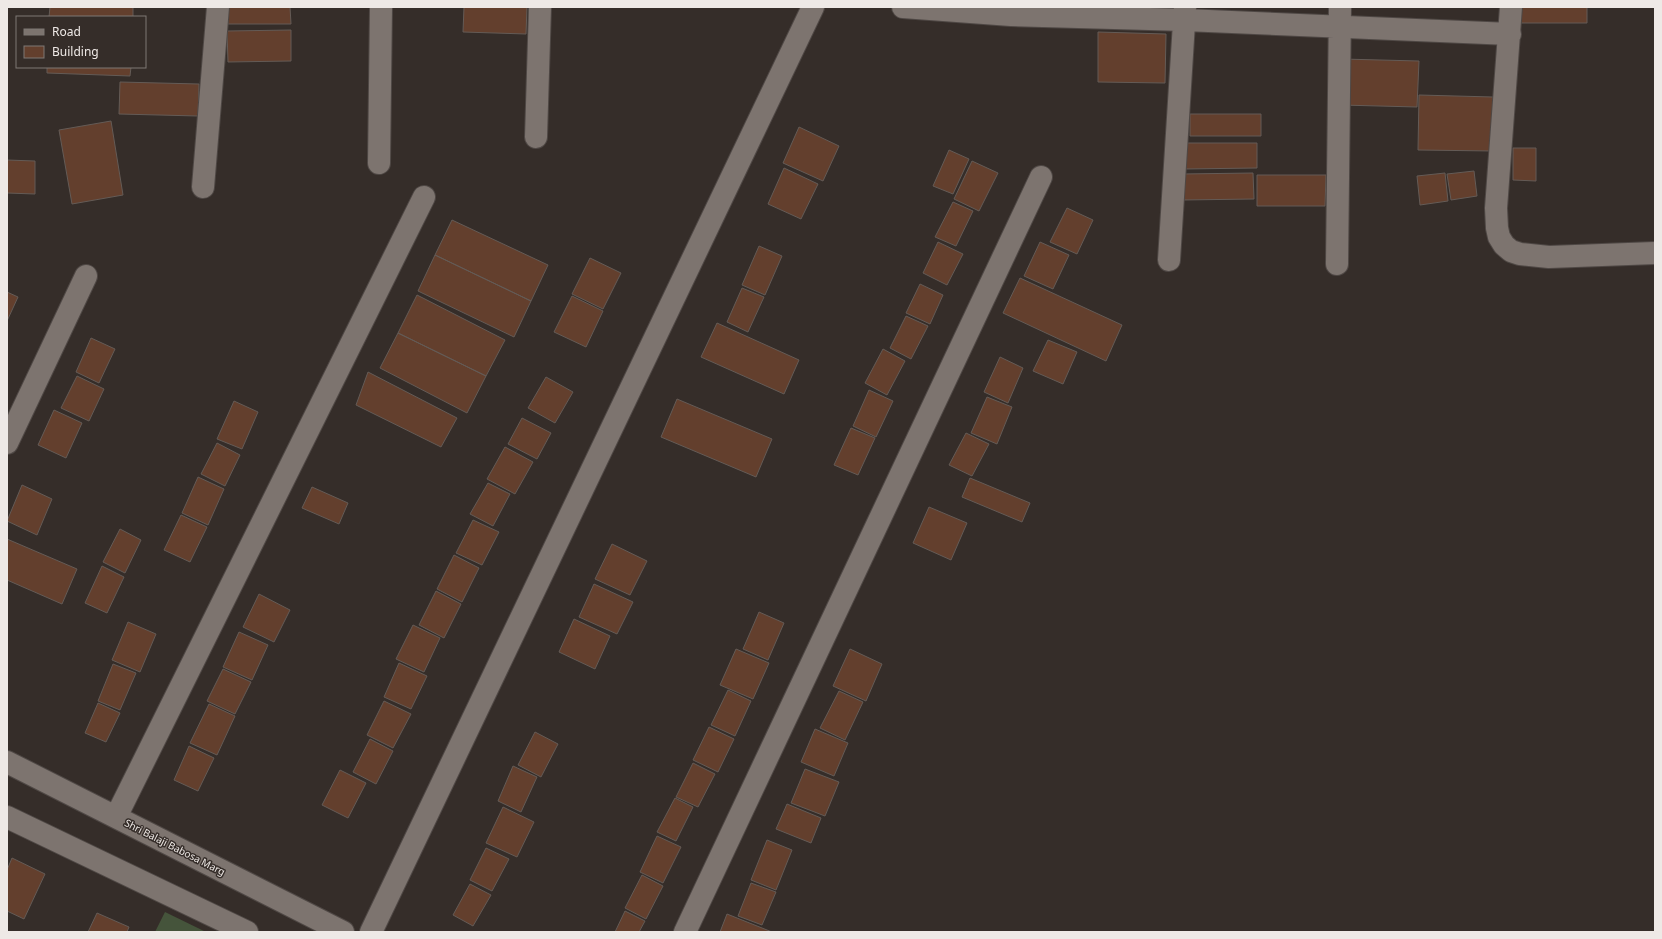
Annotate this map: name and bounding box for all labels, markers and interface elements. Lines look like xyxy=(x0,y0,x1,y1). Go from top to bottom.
legend xyxy=(16,16,146,68)
text: Road xyxy=(52,23,81,40)
text: Building xyxy=(52,43,99,60)
street label: Shri Balaji Babosa Marg xyxy=(122,816,228,878)

